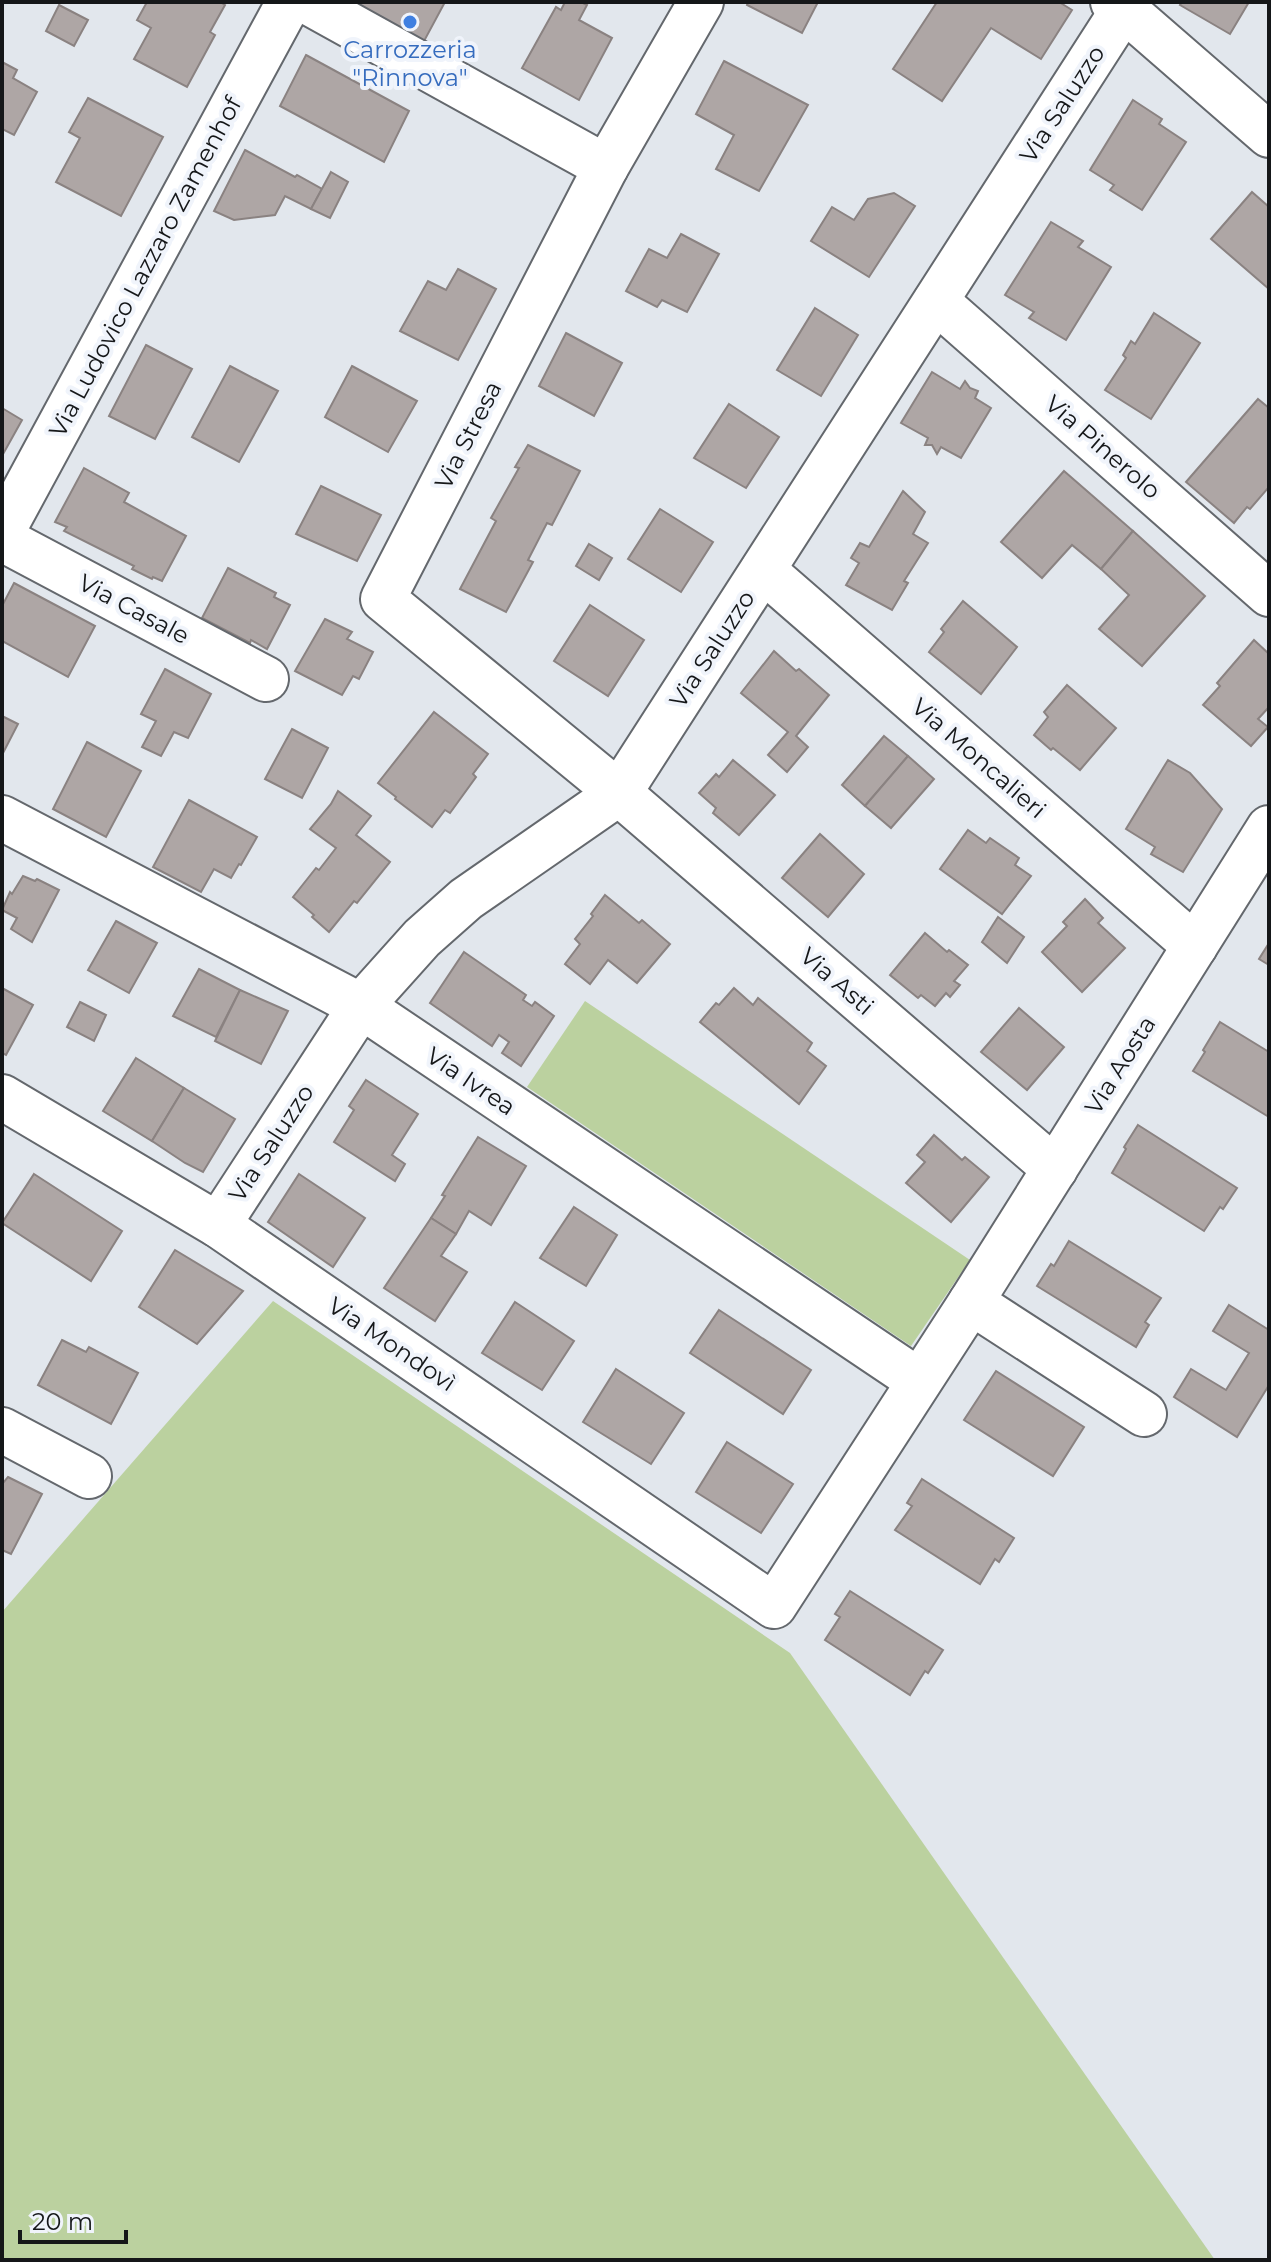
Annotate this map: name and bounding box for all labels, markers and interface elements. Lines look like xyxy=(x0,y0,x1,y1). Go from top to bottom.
marker: Carrozzeria "Rinnova" xyxy=(401,13,419,31)
place label: Carrozzeria "Rinnova" xyxy=(343,35,477,92)
street label: Via Saluzzo xyxy=(1013,40,1111,168)
street label: Via Ludovico Lazzaro Zamenhof xyxy=(43,91,248,442)
street label: Via Stresa xyxy=(428,376,508,494)
street label: Via Pinerolo xyxy=(1039,389,1167,505)
street label: Via Casale xyxy=(74,568,194,650)
street label: Via Saluzzo xyxy=(663,585,761,713)
street label: Via Moncalieri xyxy=(906,692,1052,824)
street label: Via Asti xyxy=(794,941,880,1021)
street label: Via Aosta xyxy=(1078,1010,1162,1120)
street label: Via Ivrea xyxy=(421,1041,521,1121)
street label: Via Saluzzo xyxy=(222,1079,320,1207)
street label: Via Mondovì xyxy=(323,1291,461,1397)
scale bar xyxy=(20,2194,126,2244)
text: 20 m xyxy=(32,2207,93,2236)

